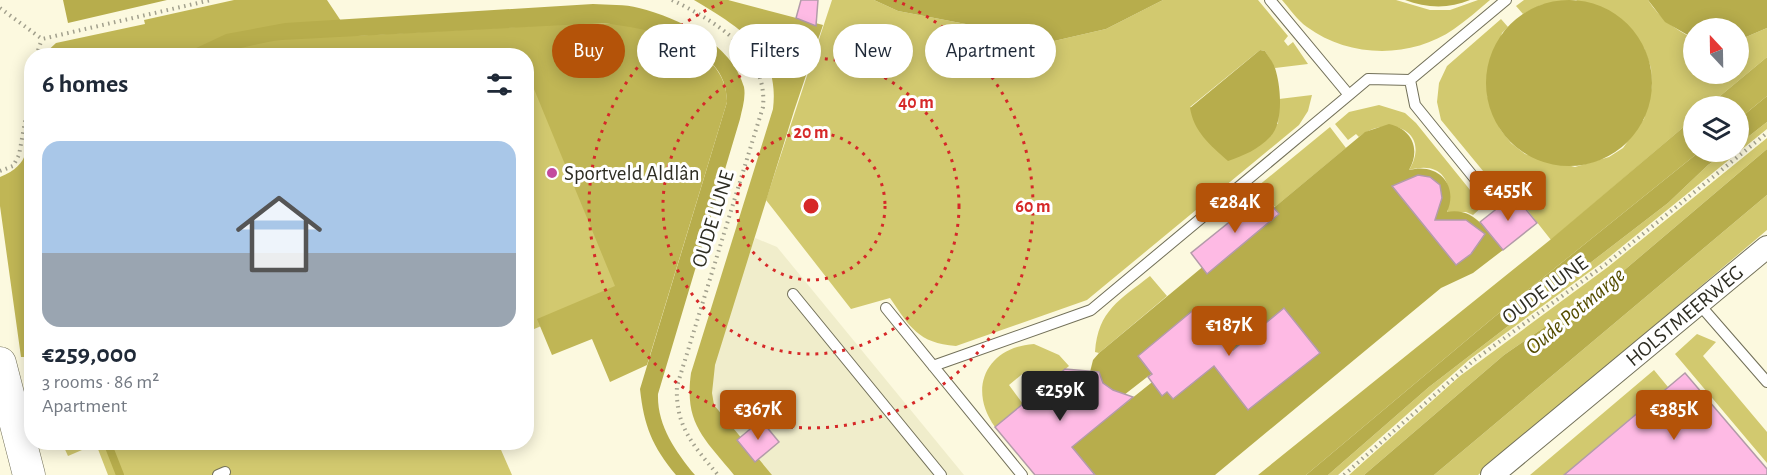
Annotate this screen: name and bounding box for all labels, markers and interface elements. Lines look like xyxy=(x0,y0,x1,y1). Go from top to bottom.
north arrow xyxy=(1683,18,1749,84)
map controls xyxy=(1683,18,1749,162)
chip: Buy xyxy=(552,24,625,78)
chip: Rent xyxy=(637,24,717,78)
chip: Filters xyxy=(729,24,821,78)
chip: New xyxy=(833,24,913,78)
chip: Apartment xyxy=(925,24,1056,78)
icon: filters xyxy=(483,68,516,101)
text: 6 homes xyxy=(42,71,128,97)
text: 40 m xyxy=(898,94,934,112)
button: layers xyxy=(1683,96,1749,162)
text: 20 m xyxy=(793,124,829,142)
place label: Sportveld Aldlân xyxy=(564,163,700,184)
marker: Sportveld Aldlân xyxy=(545,166,559,180)
street label: OUDE LUNE xyxy=(688,168,738,270)
pin: €455K xyxy=(1466,171,1550,222)
icon: home xyxy=(225,180,333,288)
text: €455K xyxy=(1484,180,1532,200)
pin: €284K xyxy=(1193,183,1277,234)
text: €284K xyxy=(1210,192,1260,212)
centre of rings xyxy=(801,196,821,216)
text: 60 m xyxy=(1015,198,1051,216)
street label: OUDE LUNE xyxy=(1498,252,1592,328)
street label: HOLSTMEERWEG xyxy=(1622,261,1747,370)
water label: Oude Potmarge xyxy=(1521,263,1629,359)
pin: €187K xyxy=(1187,306,1271,357)
text: €187K xyxy=(1206,315,1252,335)
text: €259,000 xyxy=(42,341,137,367)
pin: €259K xyxy=(1018,371,1102,422)
text: 3 rooms · 86 m² xyxy=(42,372,159,392)
text: €259K xyxy=(1036,380,1084,400)
pin: €367K xyxy=(716,390,800,441)
pin: €385K xyxy=(1632,390,1716,441)
text: Apartment xyxy=(42,396,127,416)
text: €367K xyxy=(734,399,782,419)
text: €385K xyxy=(1650,399,1698,419)

